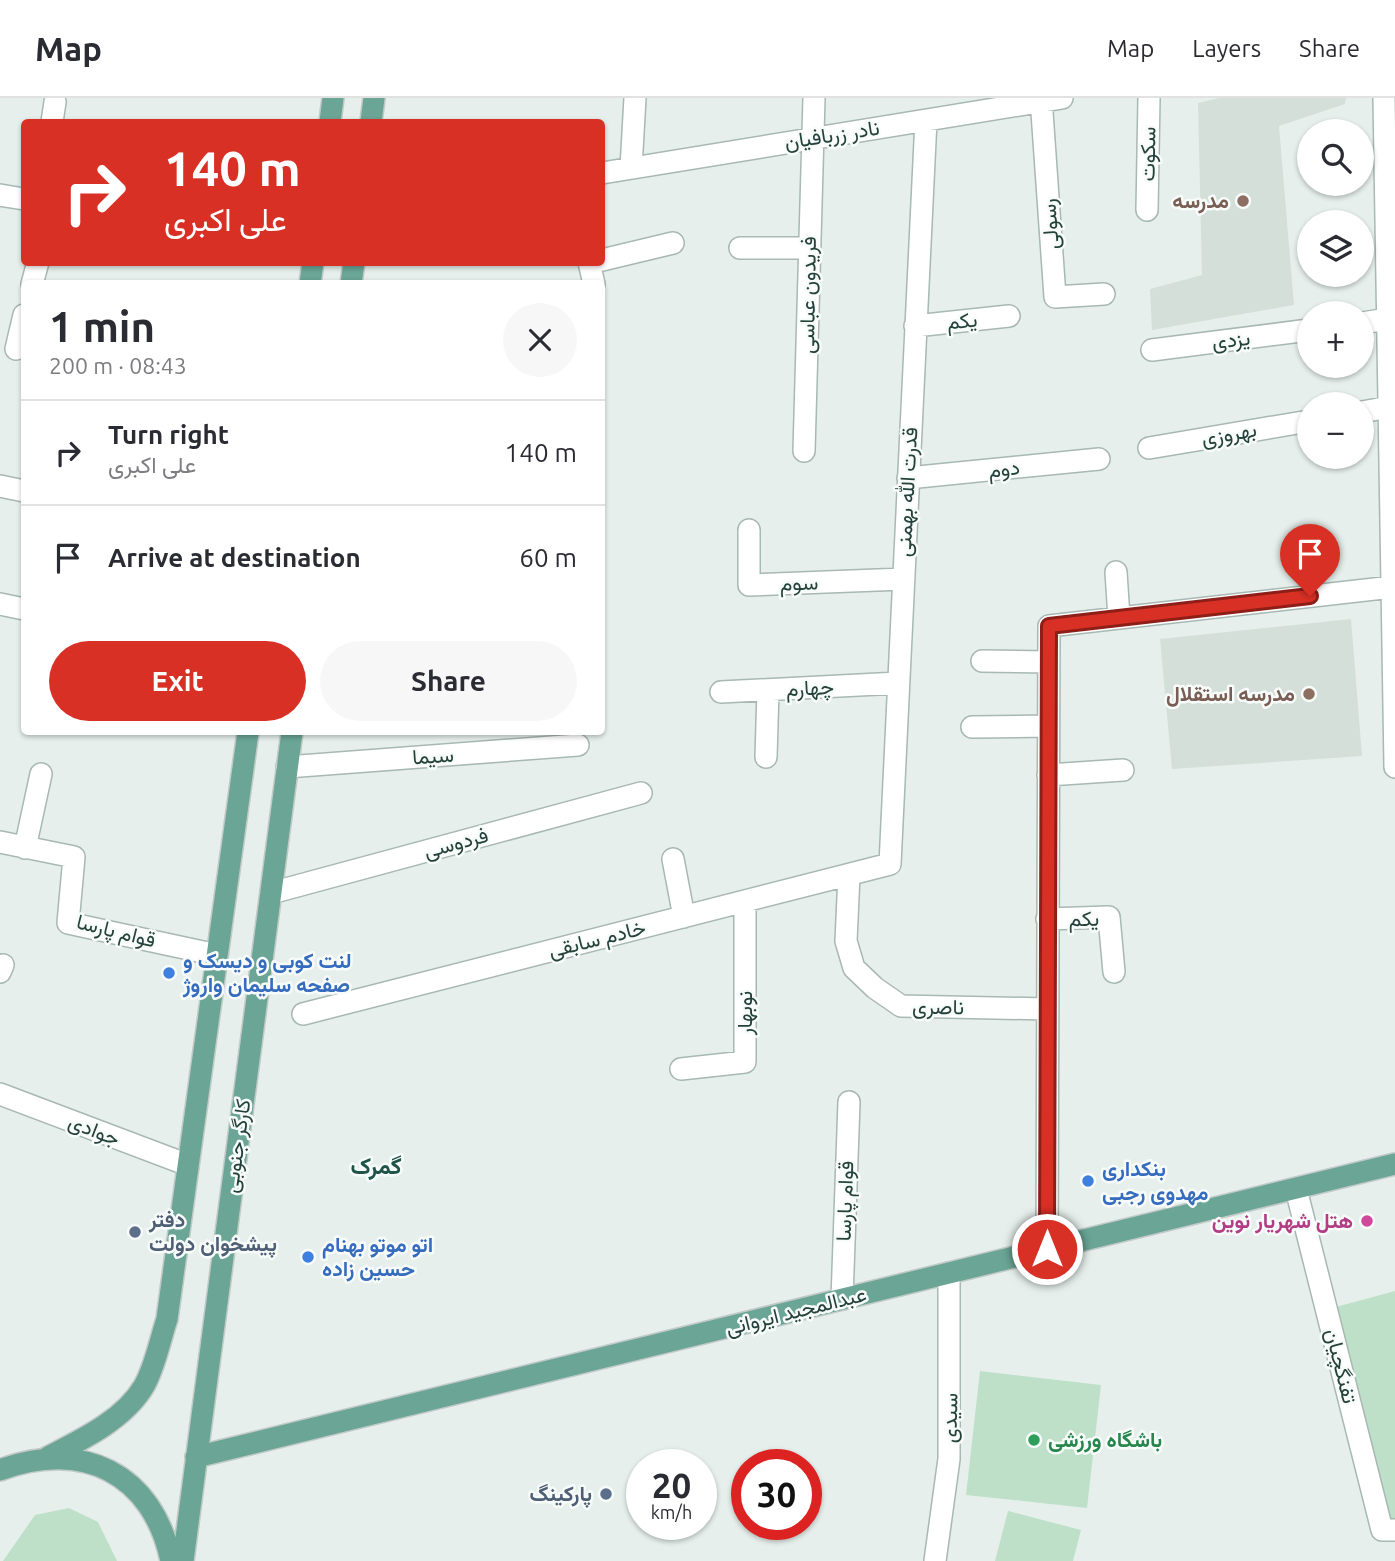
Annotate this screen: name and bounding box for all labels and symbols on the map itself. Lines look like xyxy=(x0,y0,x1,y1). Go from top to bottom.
street label: نادر زربافیان xyxy=(783,115,881,155)
street label: سکوت xyxy=(1135,126,1161,182)
place label: مدرسه xyxy=(1172,188,1229,214)
marker: مدرسه xyxy=(1235,193,1251,209)
street label: رسولی xyxy=(1035,198,1065,250)
street label: فریدون عباسی xyxy=(794,236,822,354)
street label: یکم xyxy=(945,306,979,337)
street label: یزدی xyxy=(1210,325,1252,355)
street label: بهروزی xyxy=(1199,416,1259,452)
street label: قدرت الله بهمنی xyxy=(891,426,923,558)
street label: دوم xyxy=(987,454,1021,485)
pin xyxy=(1280,524,1340,596)
street label: سوم xyxy=(779,569,819,598)
street label: چهارم xyxy=(785,674,835,703)
place label: مدرسه استقلال xyxy=(1166,681,1295,707)
marker: مدرسه استقلال xyxy=(1301,686,1317,702)
street label: سیما xyxy=(411,742,455,769)
street label: فردوسی xyxy=(421,822,491,864)
street label: یکم xyxy=(1068,906,1100,933)
street label: قوام پارسا xyxy=(73,909,158,954)
street label: خادم سابقی xyxy=(546,914,649,965)
place label: لنت کوبی و دیسک و صفحه سلیمان واروژ xyxy=(182,948,352,998)
marker: لنت کوبی و دیسک و صفحه سلیمان واروژ xyxy=(161,965,177,981)
street label: نوبهار xyxy=(732,991,758,1036)
street label: ناصری xyxy=(912,994,964,1020)
street label: کارگر جنوبی xyxy=(218,1097,256,1195)
street label: جوادی xyxy=(65,1108,123,1152)
district label: گمرک xyxy=(350,1153,402,1181)
place label: بنکداری مهدوی رجبی xyxy=(1102,1156,1208,1206)
street label: قوام پارسا xyxy=(831,1160,860,1242)
marker: بنکداری مهدوی رجبی xyxy=(1080,1173,1096,1189)
place label: دفتر پیشخوان دولت xyxy=(148,1207,277,1258)
place label: هتل شهریار نوین xyxy=(1212,1208,1353,1234)
position arrow xyxy=(1010,1212,1084,1286)
marker: هتل شهریار نوین xyxy=(1359,1213,1375,1229)
marker: دفتر پیشخوان دولت xyxy=(127,1224,143,1240)
place label: اتو موتو بهنام حسین زاده xyxy=(322,1232,433,1282)
marker: اتو موتو بهنام حسین زاده xyxy=(300,1249,316,1265)
street label: عبدالمجید ایروانی xyxy=(723,1281,869,1341)
street label: تفنگچیان xyxy=(1318,1326,1363,1406)
street label: سیدی xyxy=(937,1393,962,1443)
place label: باشگاه ورزشی xyxy=(1048,1427,1162,1453)
marker: باشگاه ورزشی xyxy=(1026,1432,1042,1448)
speed limit sign: 30 xyxy=(731,1449,822,1540)
place label: پارکینگ xyxy=(530,1481,592,1508)
marker: پارکینگ xyxy=(598,1486,614,1502)

